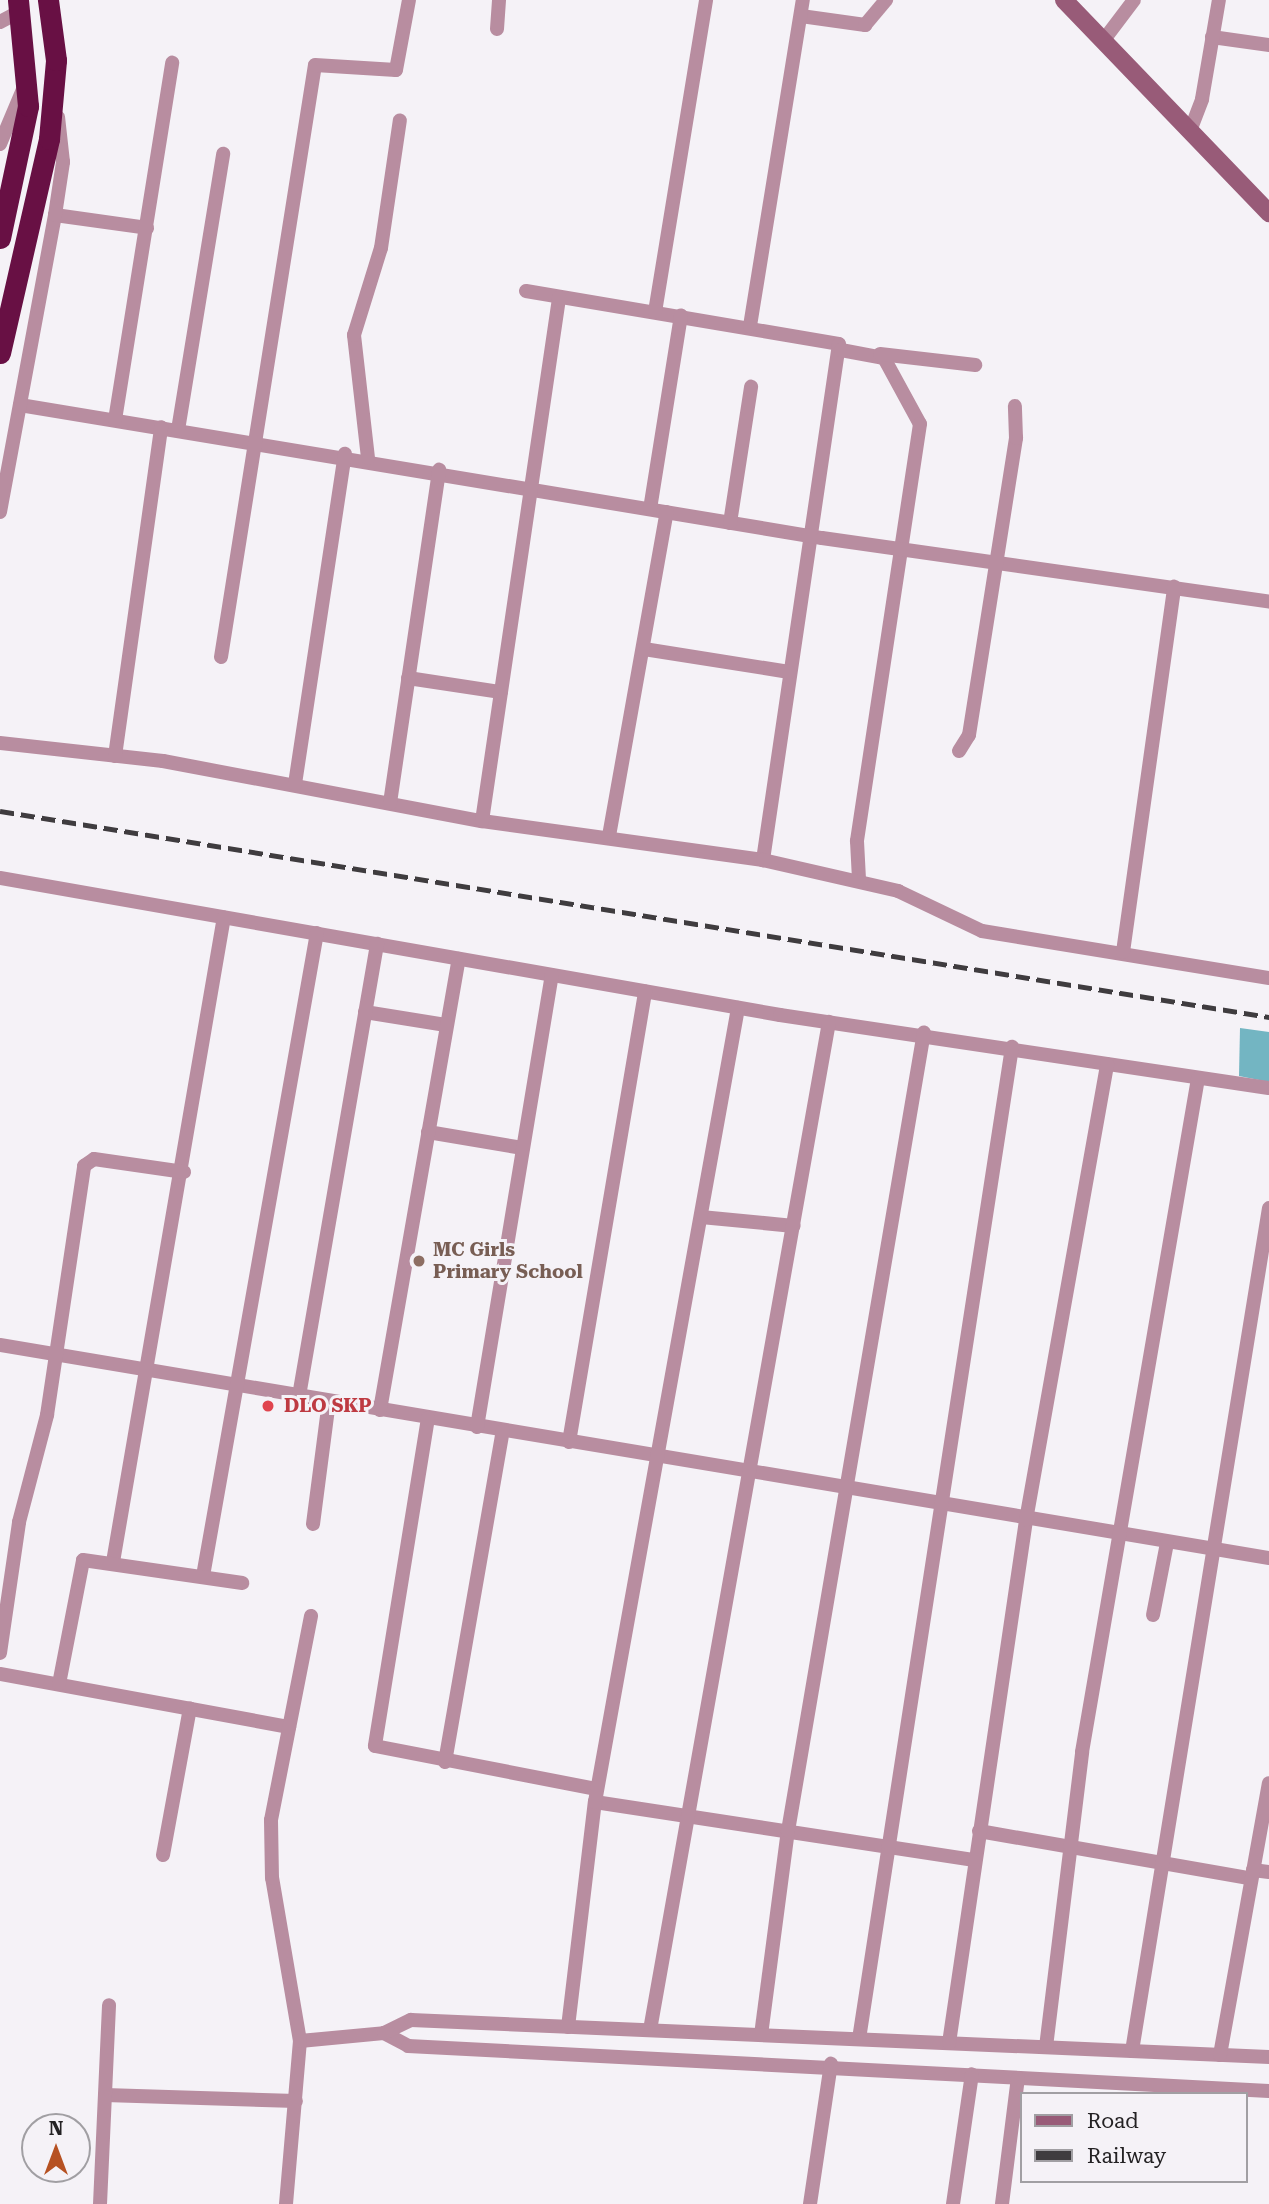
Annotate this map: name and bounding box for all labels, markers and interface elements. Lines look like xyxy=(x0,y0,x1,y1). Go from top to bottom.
place label: MC Girls Primary School xyxy=(433,1239,583,1283)
marker: MC Girls Primary School xyxy=(411,1253,427,1269)
place label: DLO SKP xyxy=(284,1395,371,1417)
marker: DLO SKP xyxy=(258,1396,278,1416)
legend xyxy=(1020,2092,1248,2183)
text: Road xyxy=(1087,2109,1139,2133)
north arrow xyxy=(21,2113,91,2183)
text: N xyxy=(49,2117,63,2140)
text: Railway xyxy=(1087,2144,1166,2168)

